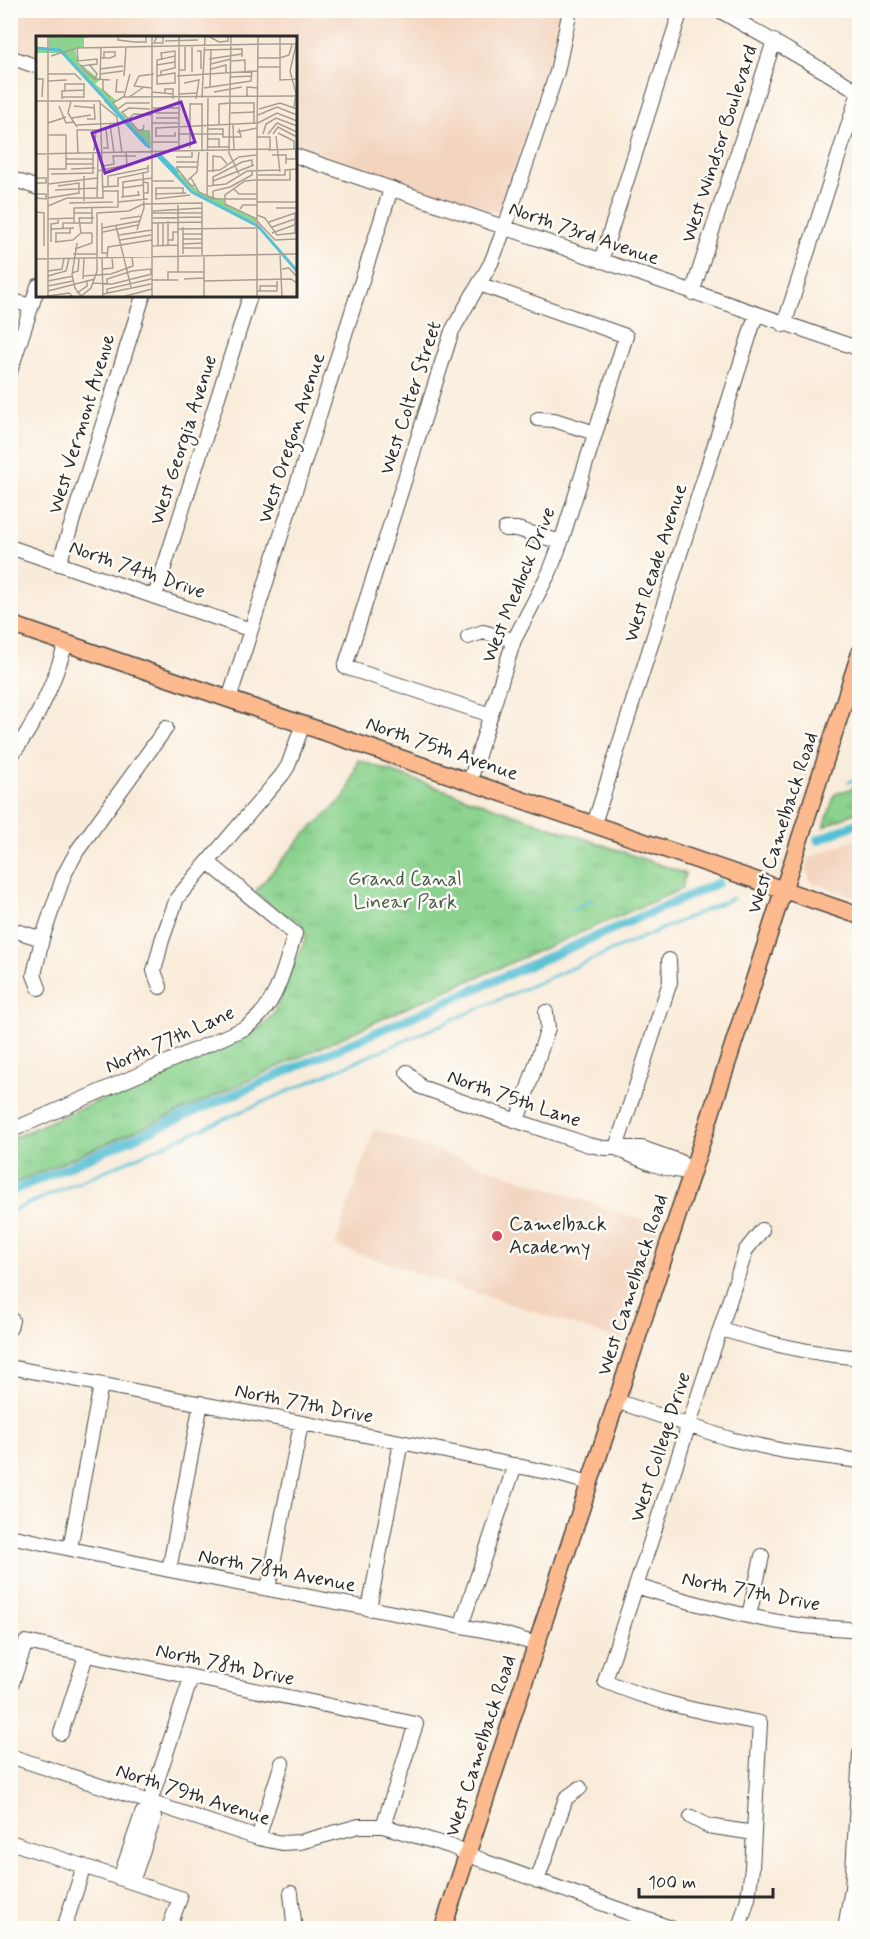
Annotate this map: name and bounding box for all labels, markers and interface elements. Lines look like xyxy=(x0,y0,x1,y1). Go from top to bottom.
inset map xyxy=(36,36,297,297)
street label: West Windsor Boulevard xyxy=(675,42,765,246)
street label: North 73rd Avenue xyxy=(505,196,663,272)
street label: West Colter Street xyxy=(373,318,449,478)
street label: West Vermont Avenue xyxy=(42,331,122,517)
street label: West Oregon Avenue xyxy=(252,349,334,527)
street label: West Georgia Avenue xyxy=(144,352,225,529)
street label: West Reade Avenue xyxy=(618,480,694,646)
street label: West Medlock Drive xyxy=(475,503,563,667)
street label: North 74th Drive xyxy=(65,534,209,606)
street label: North 75th Avenue xyxy=(362,710,522,788)
street label: West Camelback Road xyxy=(741,729,825,917)
park label: Grand Canal Linear Park xyxy=(348,866,462,916)
street label: North 77th Lane xyxy=(101,999,239,1081)
street label: North 75th Lane xyxy=(444,1063,584,1135)
street label: West Camelback Road xyxy=(591,1191,675,1379)
place label: Camelback Academy xyxy=(509,1211,607,1261)
marker: Camelback Academy xyxy=(490,1229,504,1243)
street label: West College Drive xyxy=(624,1368,698,1526)
street label: North 77th Drive xyxy=(233,1377,375,1431)
street label: North 78th Avenue xyxy=(196,1542,358,1600)
street label: North 77th Drive xyxy=(680,1565,822,1619)
street label: North 78th Drive xyxy=(153,1637,297,1693)
street label: West Camelback Road xyxy=(439,1652,523,1840)
street label: North 79th Avenue xyxy=(112,1757,274,1833)
scale bar xyxy=(639,1861,772,1899)
text: 100 m xyxy=(648,1871,696,1895)

